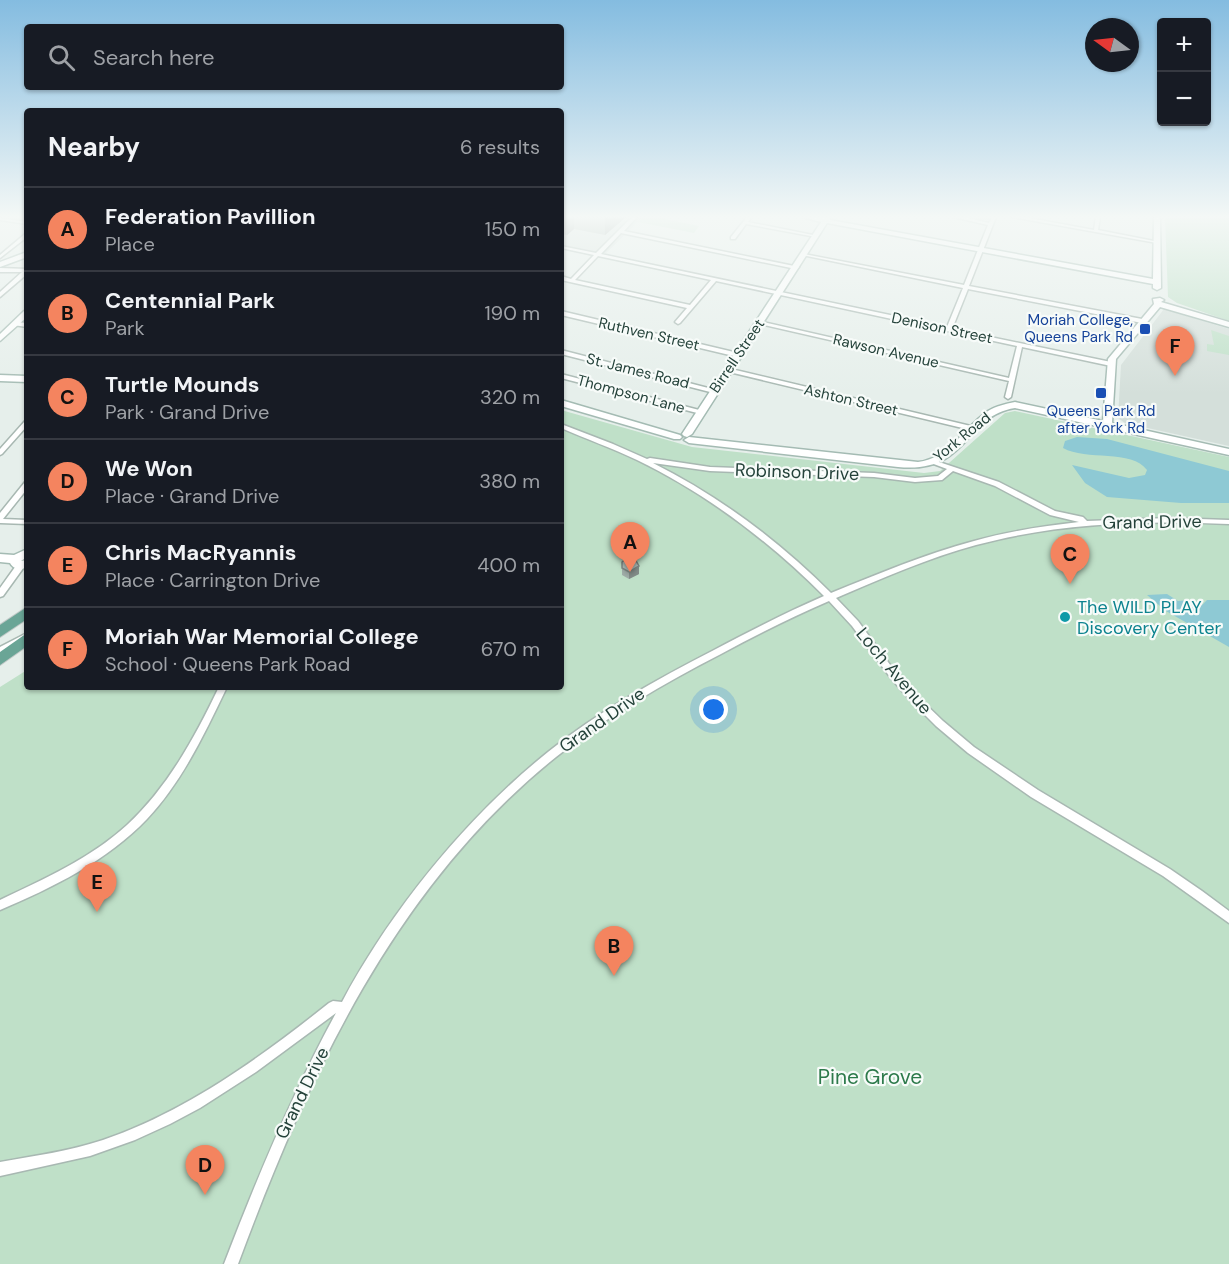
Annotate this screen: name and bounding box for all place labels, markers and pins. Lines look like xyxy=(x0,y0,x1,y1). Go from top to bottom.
place label: Moriah College, Queens Park Rd xyxy=(1024,310,1133,347)
marker: Moriah College, Queens Park Rd xyxy=(1138,322,1152,336)
pin: F xyxy=(1156,326,1194,376)
marker: Queens Park Rd after York Rd xyxy=(1094,386,1108,400)
place label: Queens Park Rd after York Rd xyxy=(1047,401,1155,438)
pin: A xyxy=(610,522,650,572)
pin: C xyxy=(1050,534,1090,584)
place label: The WILD PLAY Discovery Center xyxy=(1077,595,1221,640)
marker: The WILD PLAY Discovery Center xyxy=(1058,610,1072,624)
pin: E xyxy=(78,862,116,912)
pin: B xyxy=(594,926,634,976)
pin: D xyxy=(186,1146,224,1195)

